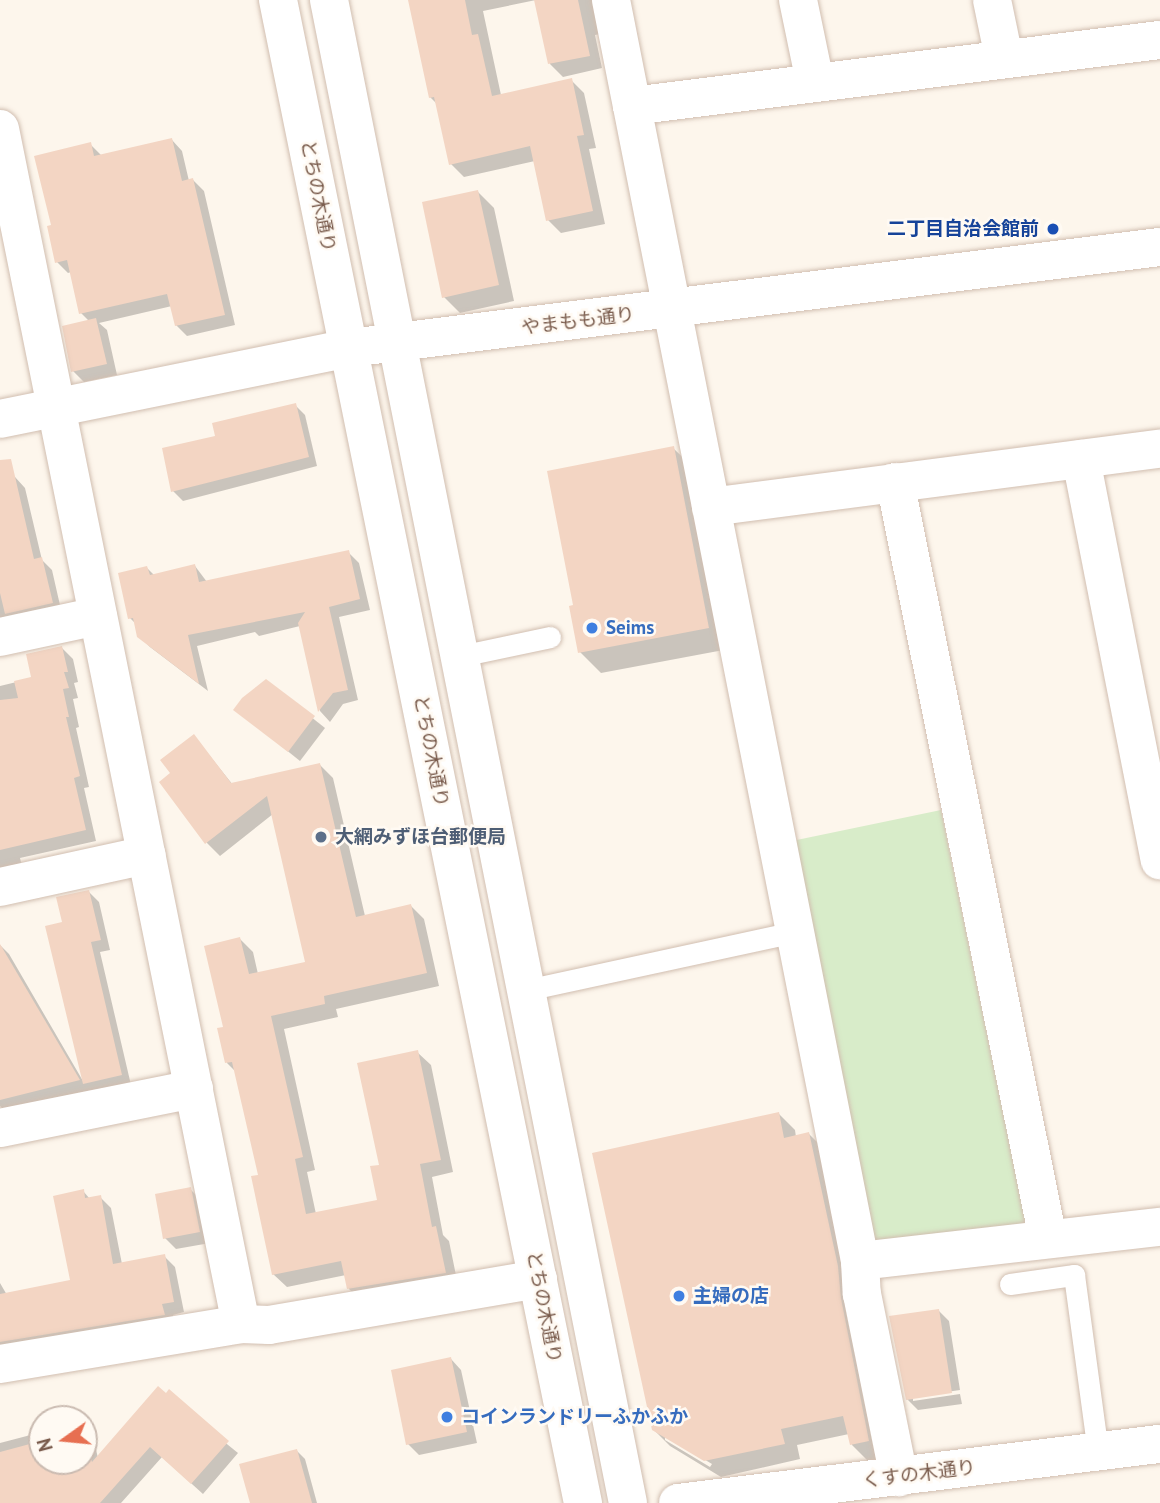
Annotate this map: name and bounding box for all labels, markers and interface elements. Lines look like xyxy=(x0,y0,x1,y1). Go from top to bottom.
street label: とちの木通り xyxy=(296,138,340,254)
place label: 二丁目自治会館前 xyxy=(887,218,1039,240)
marker: 二丁目自治会館前 xyxy=(1045,221,1061,237)
street label: やまもも通り xyxy=(520,303,636,339)
place label: Seims xyxy=(606,617,654,639)
marker: Seims xyxy=(584,620,600,636)
street label: とちの木通り xyxy=(409,693,453,809)
place label: 大網みずほ台郵便局 xyxy=(335,826,506,848)
marker: 大網みずほ台郵便局 xyxy=(313,829,329,845)
street label: とちの木通り xyxy=(522,1249,566,1365)
place label: 主婦の店 xyxy=(693,1285,769,1307)
marker: 主婦の店 xyxy=(671,1288,687,1304)
north arrow xyxy=(28,1405,98,1475)
place label: コインランドリーふかふか xyxy=(461,1406,689,1428)
marker: コインランドリーふかふか xyxy=(439,1409,455,1425)
text: N xyxy=(31,1436,58,1454)
street label: くすの木通り xyxy=(861,1456,977,1492)

